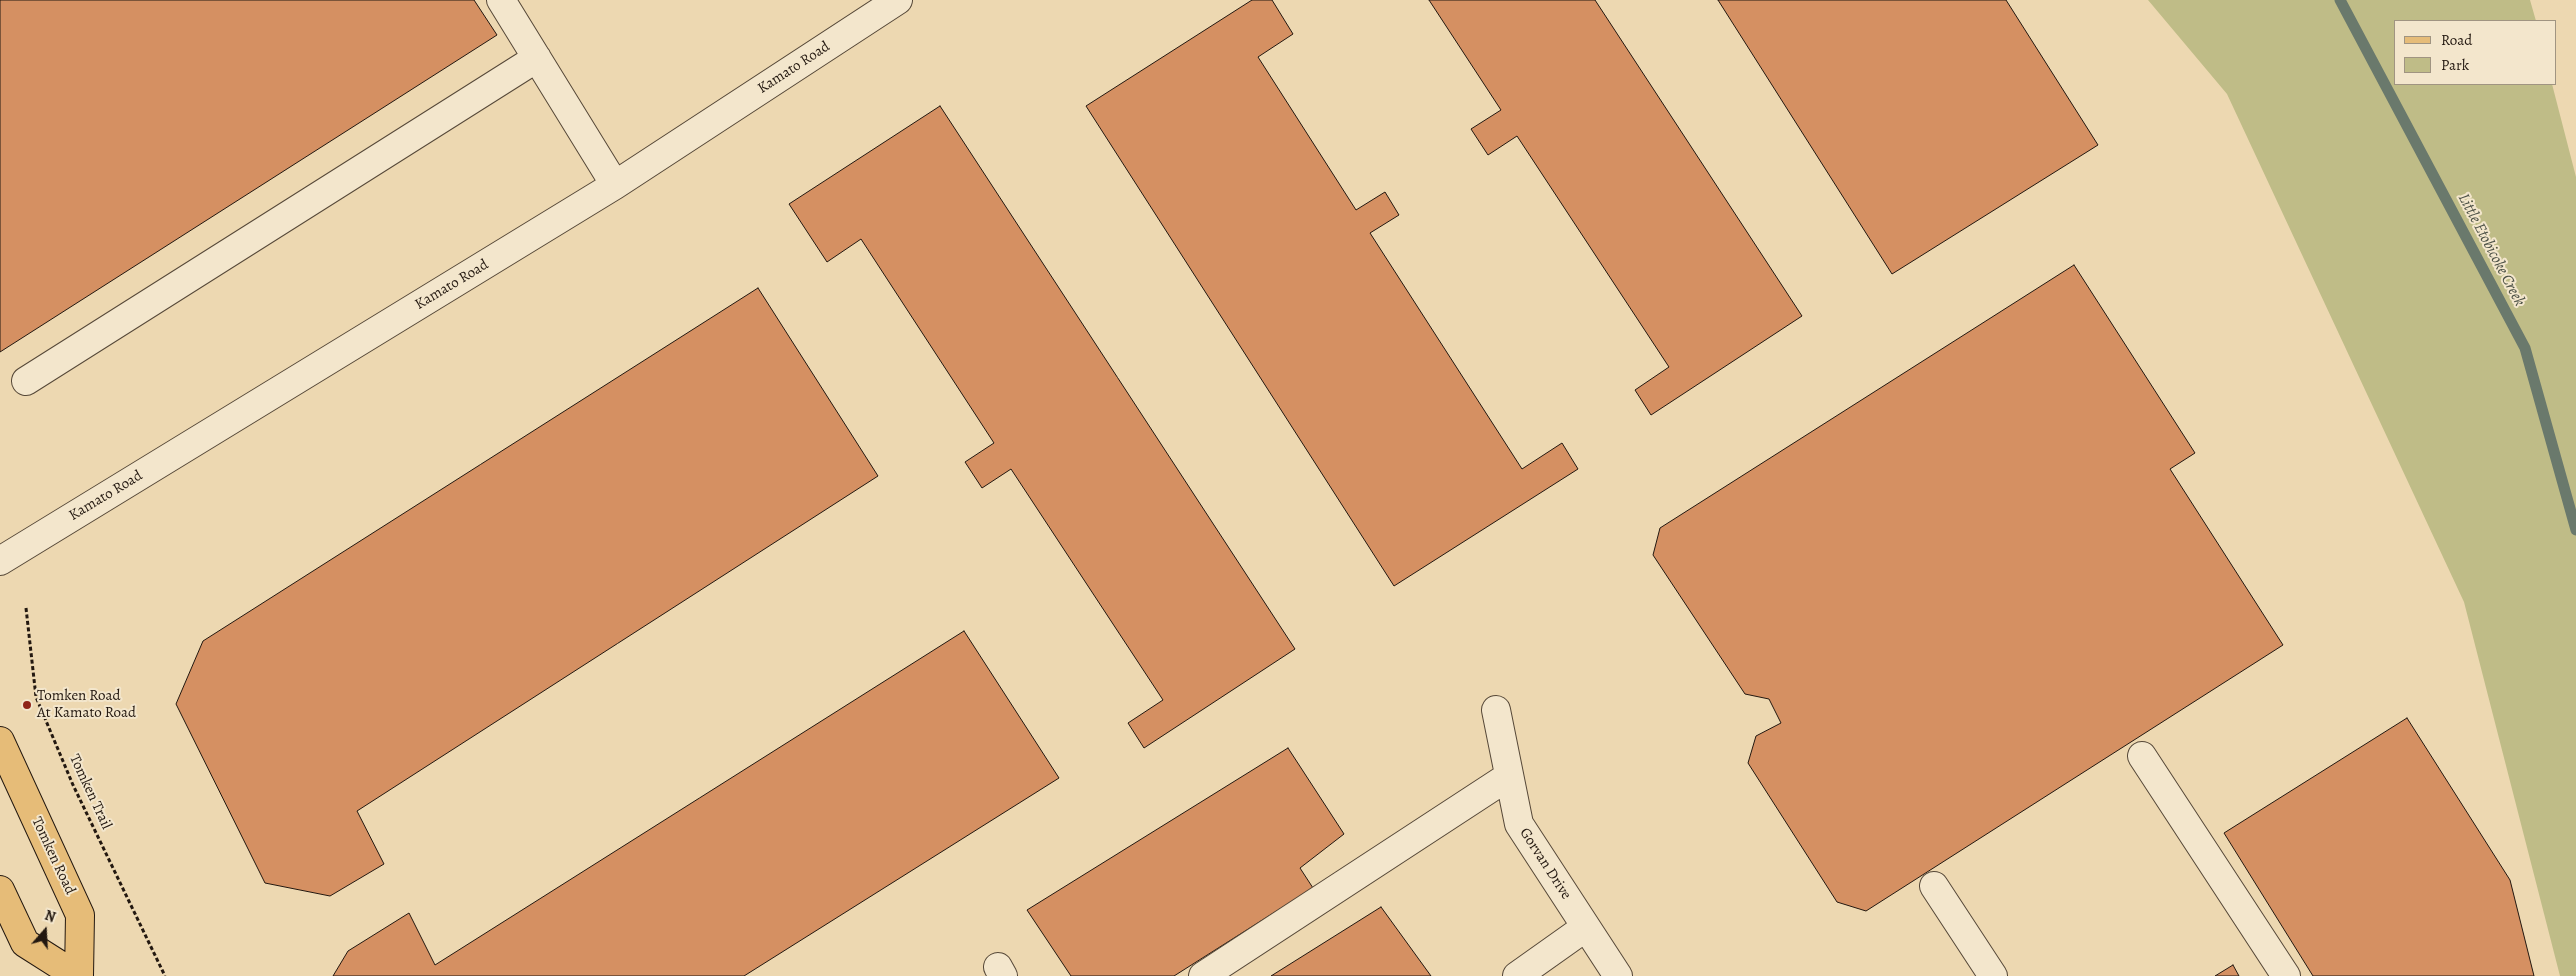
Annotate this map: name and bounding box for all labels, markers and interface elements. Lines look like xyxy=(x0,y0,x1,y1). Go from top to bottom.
legend xyxy=(2394,20,2556,85)
text: Road xyxy=(2441,30,2472,50)
street label: Kamato Road xyxy=(755,38,833,98)
text: Park xyxy=(2441,55,2469,75)
water label: Little Etobicoke Creek xyxy=(2453,190,2529,310)
street label: Kamato Road xyxy=(412,256,492,314)
street label: Kamato Road xyxy=(66,467,146,525)
place label: Tomken Road At Kamato Road xyxy=(37,687,136,722)
marker: Tomken Road At Kamato Road xyxy=(21,699,33,711)
street label: Tomken Trail xyxy=(65,752,115,832)
street label: Tomken Road xyxy=(27,814,79,898)
street label: Gorvan Drive xyxy=(1515,825,1575,903)
north arrow xyxy=(20,906,70,956)
text: N xyxy=(42,906,58,927)

